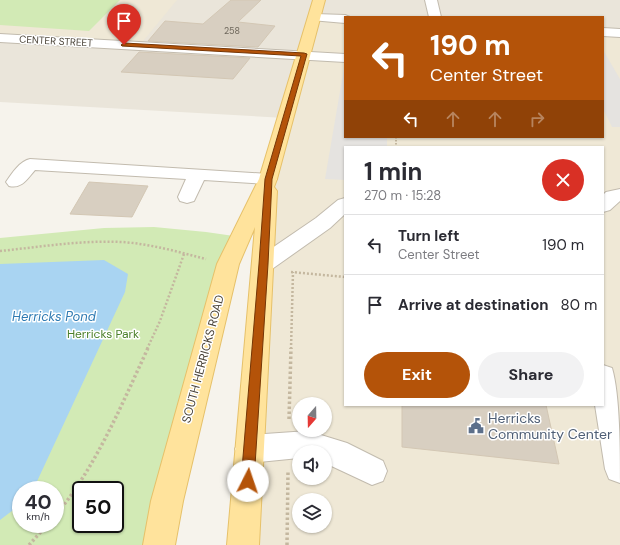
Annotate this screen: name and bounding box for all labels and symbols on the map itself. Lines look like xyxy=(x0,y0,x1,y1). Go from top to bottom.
pin xyxy=(107,4,141,45)
house number: 258 xyxy=(224,25,240,37)
street label: CENTER STREET xyxy=(19,33,94,49)
street label: SOUTH HERRICKS ROAD xyxy=(178,293,228,425)
water label: Herricks Pond xyxy=(12,308,97,325)
park label: Herricks Park xyxy=(67,326,139,342)
north arrow xyxy=(292,397,332,437)
place label: Herricks Community Center xyxy=(488,409,612,443)
public building icon: Herricks Community Center xyxy=(467,417,485,435)
position arrow xyxy=(227,460,269,502)
speed limit sign: 50 xyxy=(72,481,124,533)

